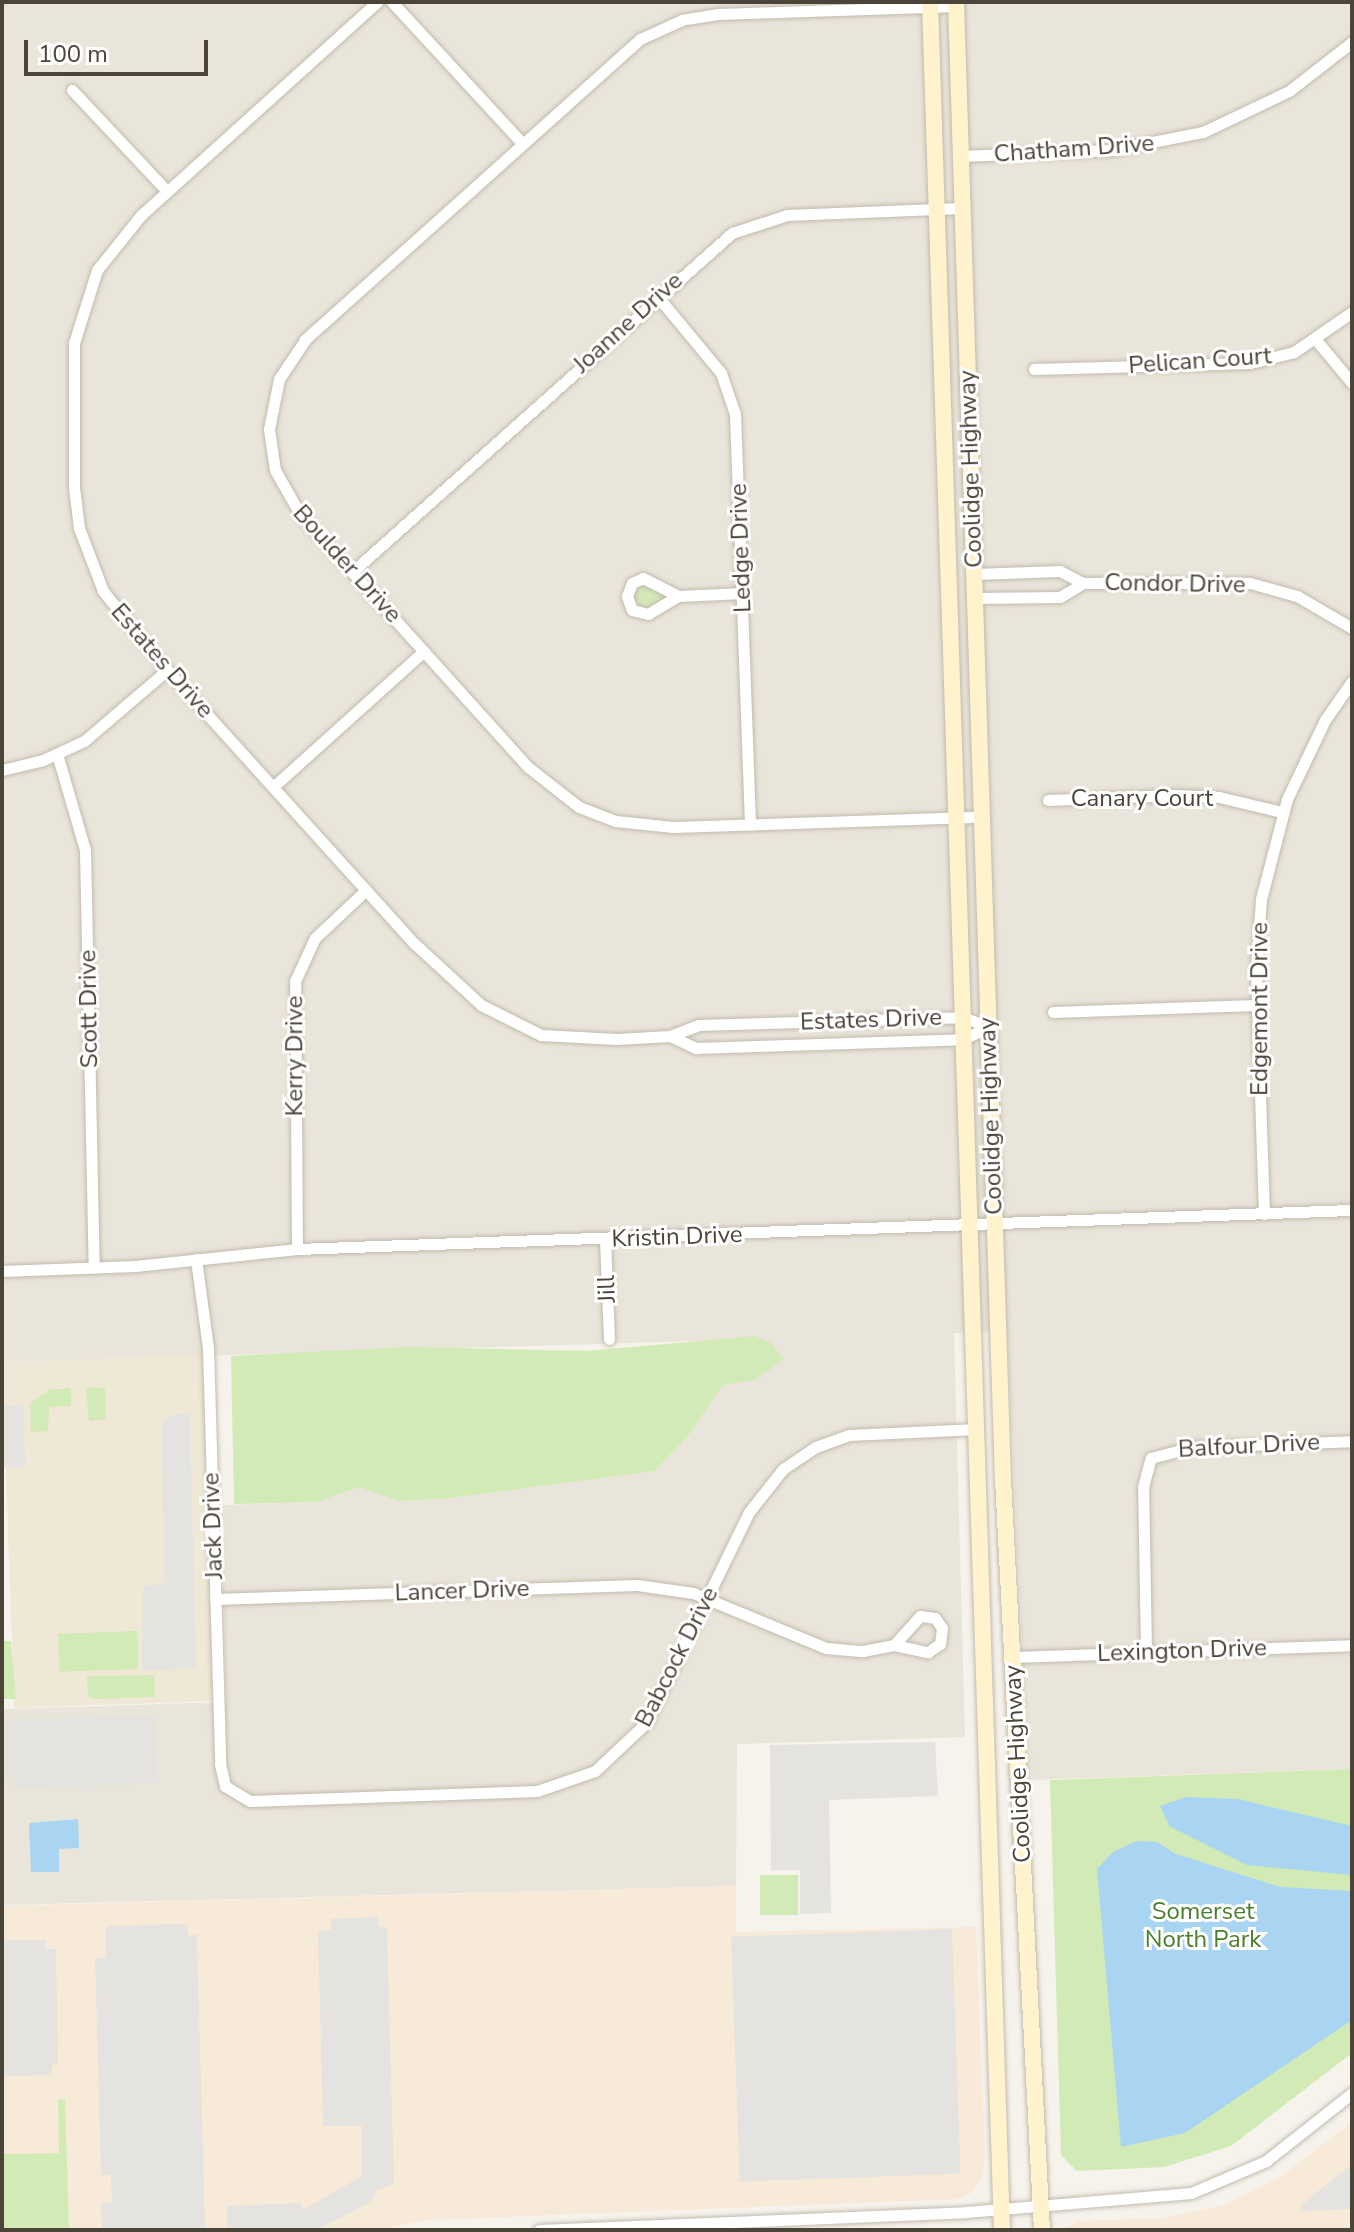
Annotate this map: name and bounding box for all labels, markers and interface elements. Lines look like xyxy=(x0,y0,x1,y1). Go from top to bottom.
scale bar xyxy=(28,24,212,74)
text: 100 m xyxy=(38,38,108,70)
street label: Chatham Drive xyxy=(993,129,1155,169)
street label: Joanne Drive xyxy=(567,266,689,380)
street label: Pelican Court xyxy=(1127,342,1273,380)
street label: Coolidge Highway xyxy=(953,370,989,568)
street label: Ledge Drive xyxy=(724,483,758,613)
street label: Boulder Drive xyxy=(287,499,407,629)
street label: Condor Drive xyxy=(1104,568,1246,600)
street label: Estates Drive xyxy=(105,598,219,724)
street label: Canary Court xyxy=(1071,785,1213,813)
street label: Edgemont Drive xyxy=(1246,922,1274,1096)
street label: Scott Drive xyxy=(74,950,104,1068)
street label: Kerry Drive xyxy=(281,996,309,1116)
street label: Estates Drive xyxy=(800,1003,942,1037)
street label: Coolidge Highway xyxy=(973,1017,1009,1215)
street label: Kristin Drive xyxy=(611,1220,743,1254)
street label: Jill xyxy=(592,1275,622,1303)
street label: Balfour Drive xyxy=(1177,1428,1321,1464)
street label: Jack Drive xyxy=(197,1472,229,1580)
street label: Lancer Drive xyxy=(394,1574,530,1608)
street label: Babcock Drive xyxy=(629,1582,725,1732)
street label: Lexington Drive xyxy=(1097,1634,1267,1668)
street label: Coolidge Highway xyxy=(998,1664,1038,1864)
park label: Somerset North Park xyxy=(1145,1898,1261,1954)

